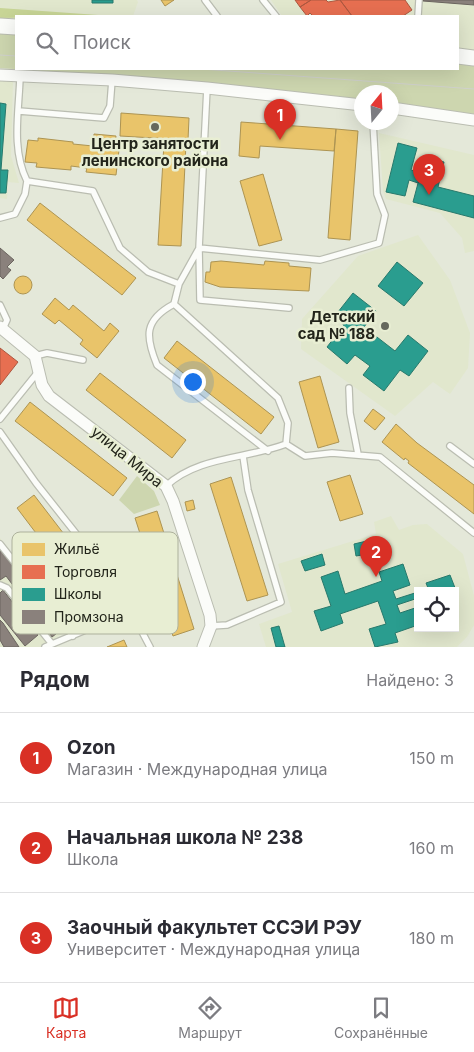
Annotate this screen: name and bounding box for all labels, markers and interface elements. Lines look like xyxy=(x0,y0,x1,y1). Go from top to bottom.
search box xyxy=(15,15,459,70)
icon: search xyxy=(33,29,61,57)
text: Поиск xyxy=(73,31,131,54)
north arrow xyxy=(354,85,399,130)
pin: 1 xyxy=(264,99,296,140)
marker: Центр занятости ленинского района xyxy=(149,121,161,133)
place label: Центр занятости ленинского района xyxy=(82,134,228,170)
pin: 3 xyxy=(413,154,445,195)
place label: Детский сад № 188 xyxy=(298,307,375,343)
marker: Детский сад № 188 xyxy=(379,320,391,332)
your location xyxy=(180,369,206,395)
street label: улица Мира xyxy=(88,422,167,491)
legend xyxy=(12,532,178,634)
pin: 2 xyxy=(360,536,392,577)
text: Жильё xyxy=(54,540,100,557)
text: Торговля xyxy=(54,563,117,580)
text: Школы xyxy=(54,585,101,602)
map controls xyxy=(414,587,459,632)
button: locate xyxy=(414,587,459,632)
text: Промзона xyxy=(54,608,124,625)
text: Рядом xyxy=(20,667,90,692)
text: Найдено: 3 xyxy=(366,670,454,690)
text: Ozon xyxy=(67,736,116,759)
text: 1 xyxy=(33,748,39,768)
text: 150 m xyxy=(409,748,454,768)
text: Магазин · Международная улица xyxy=(67,759,327,779)
text: Начальная школа № 238 xyxy=(67,826,303,849)
text: 2 xyxy=(31,838,41,858)
text: 160 m xyxy=(409,838,454,858)
text: Школа xyxy=(67,849,118,869)
text: Заочный факультет ССЭИ РЭУ xyxy=(67,916,362,939)
text: 3 xyxy=(31,928,41,948)
text: 180 m xyxy=(409,928,454,948)
text: Университет · Международная улица xyxy=(67,939,360,959)
tab: Карта xyxy=(46,994,86,1041)
tab: Маршрут xyxy=(178,994,242,1041)
tab: Сохранённые xyxy=(334,994,428,1041)

